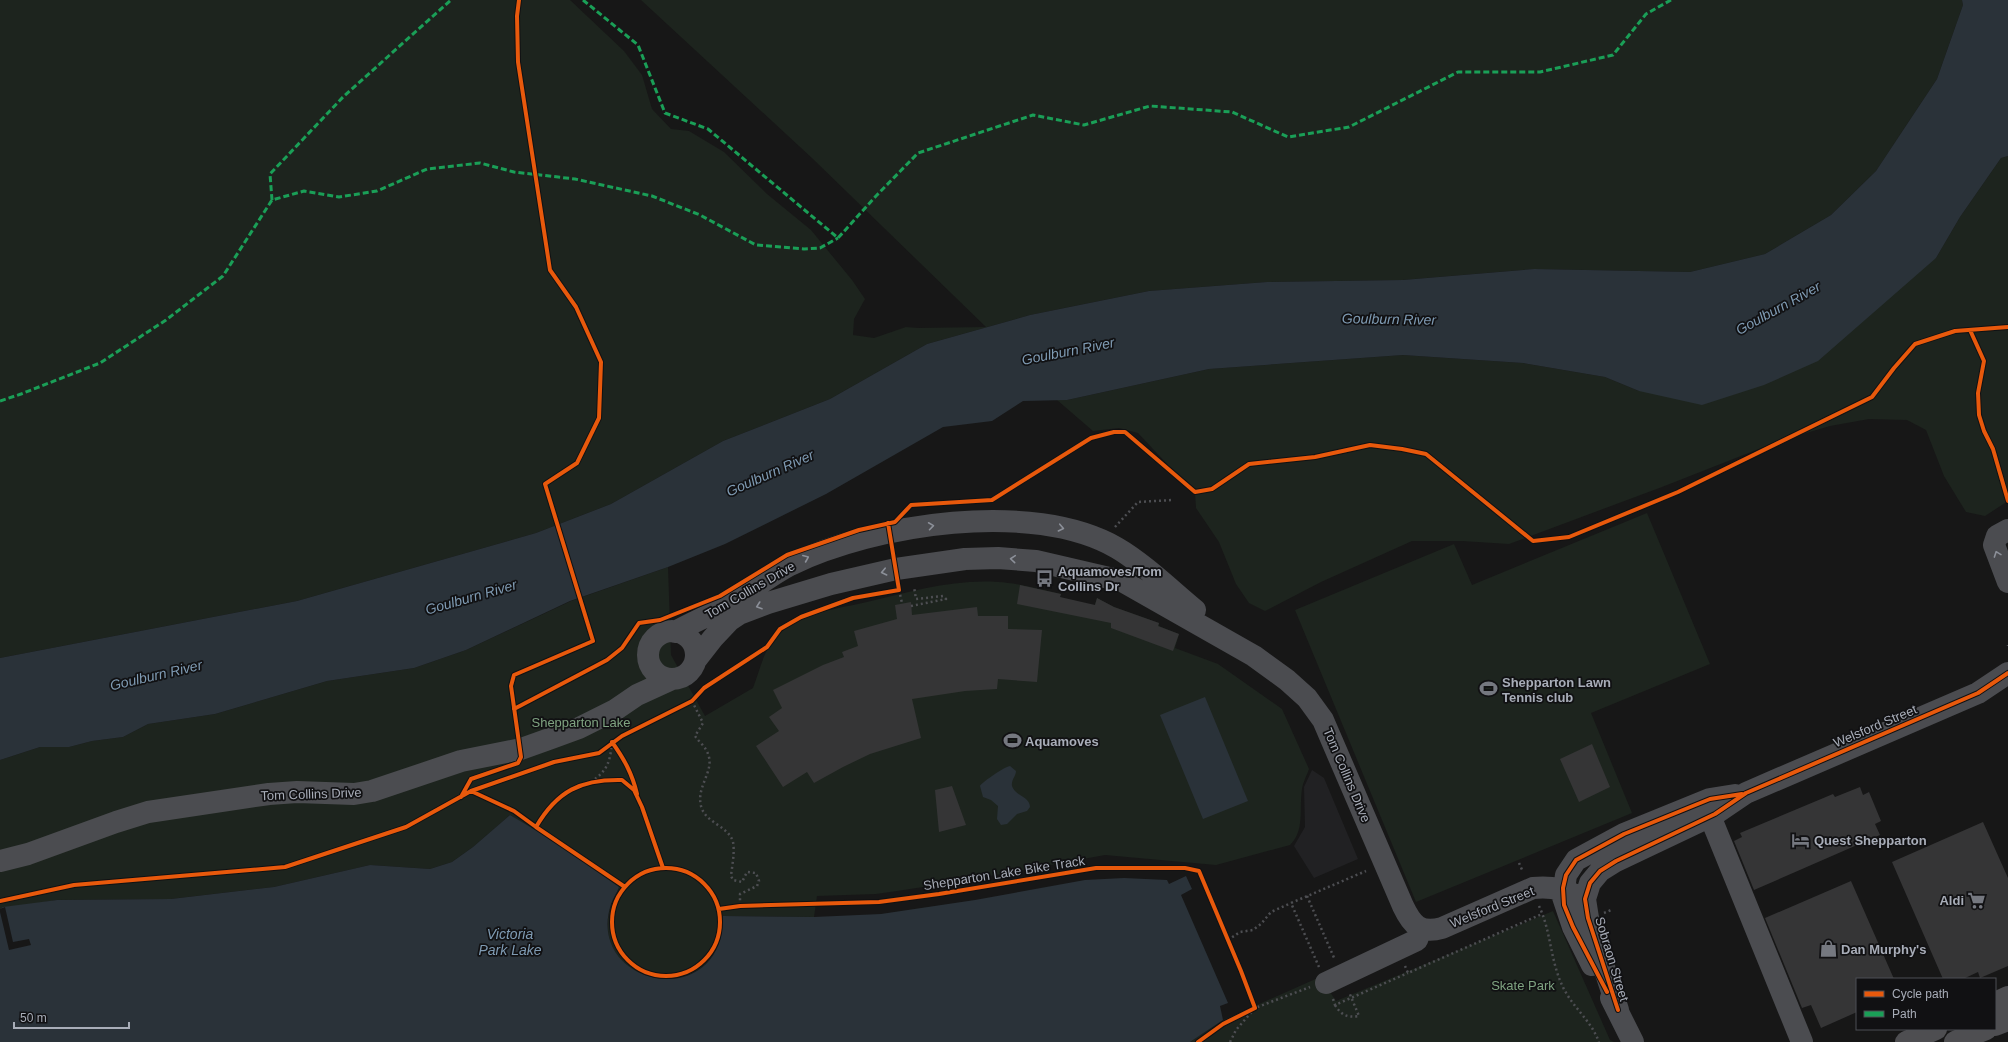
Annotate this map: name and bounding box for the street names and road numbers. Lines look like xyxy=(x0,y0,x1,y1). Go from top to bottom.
street label: Tom Collins Drive xyxy=(702,558,798,622)
street label: Welsford Street xyxy=(1831,701,1919,750)
street label: Tom Collins Drive xyxy=(1320,726,1374,824)
street label: Tom Collins Drive xyxy=(260,785,362,803)
street label: Shepparton Lake Bike Track xyxy=(922,853,1086,893)
street label: Welsford Street xyxy=(1448,883,1537,931)
street label: Sobraon Street xyxy=(1592,915,1632,1003)

